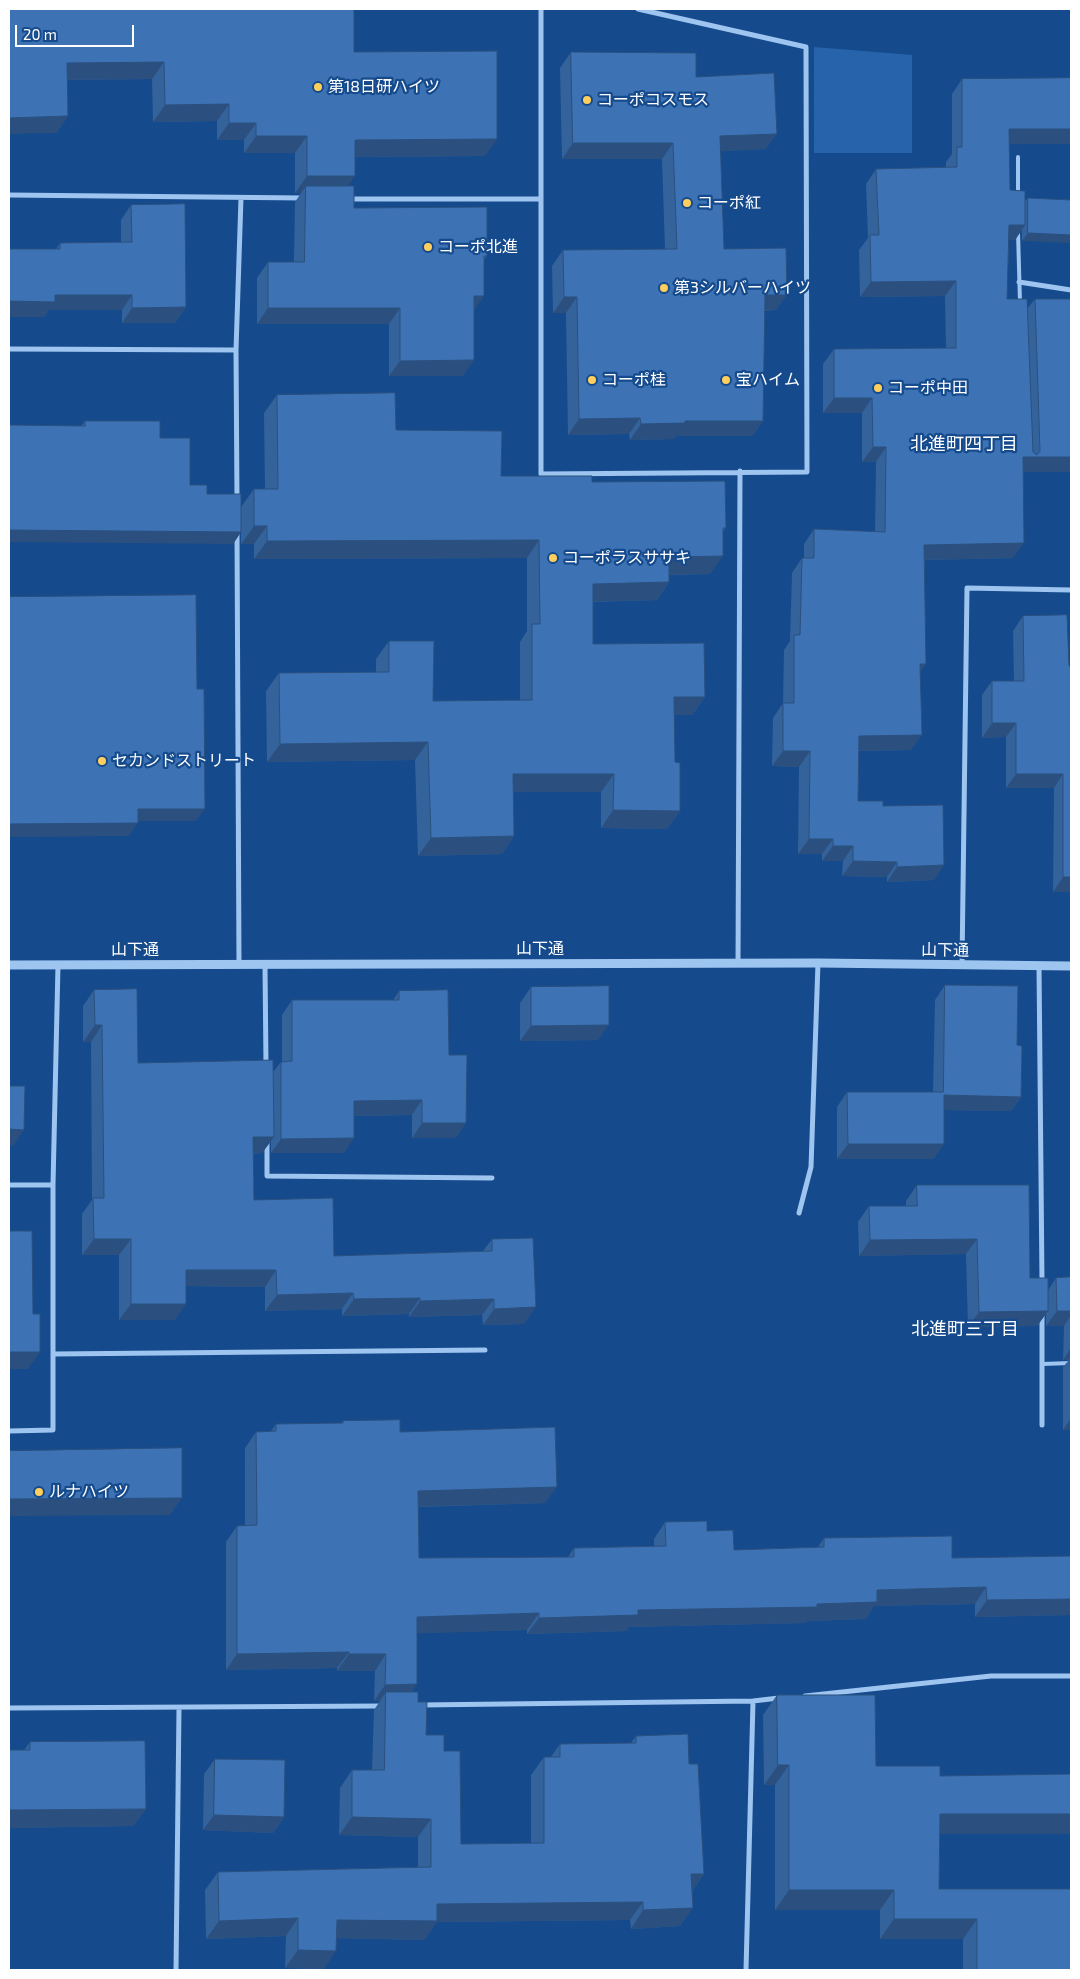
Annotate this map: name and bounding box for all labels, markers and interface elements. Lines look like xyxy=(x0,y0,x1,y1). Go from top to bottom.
scale bar xyxy=(18,15,136,47)
text: 20 m xyxy=(23,25,57,43)
place label: 第18日研ハイツ xyxy=(328,77,440,97)
marker: 第18日研ハイツ xyxy=(312,81,324,93)
place label: コーポコスモス xyxy=(597,90,709,110)
marker: コーポコスモス xyxy=(581,94,593,106)
place label: コーポ紅 xyxy=(697,193,761,213)
marker: コーポ紅 xyxy=(681,197,693,209)
place label: コーポ北進 xyxy=(438,237,518,257)
marker: コーポ北進 xyxy=(422,241,434,253)
place label: 第3シルバーハイツ xyxy=(674,278,811,298)
marker: 第3シルバーハイツ xyxy=(658,282,670,294)
place label: コーポ桂 xyxy=(602,370,666,390)
place label: 宝ハイム xyxy=(736,370,800,390)
marker: コーポ桂 xyxy=(586,374,598,386)
marker: 宝ハイム xyxy=(720,374,732,386)
place label: コーポ中田 xyxy=(888,378,968,398)
marker: コーポ中田 xyxy=(872,382,884,394)
district label: 北進町四丁目 xyxy=(910,433,1018,455)
place label: コーポラスササキ xyxy=(563,548,691,568)
marker: コーポラスササキ xyxy=(547,552,559,564)
place label: セカンドストリート xyxy=(112,751,256,771)
marker: セカンドストリート xyxy=(96,755,108,767)
street label: 山下通 xyxy=(516,939,564,959)
street label: 山下通 xyxy=(111,940,159,960)
street label: 山下通 xyxy=(921,940,969,960)
district label: 北進町三丁目 xyxy=(911,1318,1019,1340)
place label: ルナハイツ xyxy=(49,1482,129,1502)
marker: ルナハイツ xyxy=(33,1486,45,1498)

